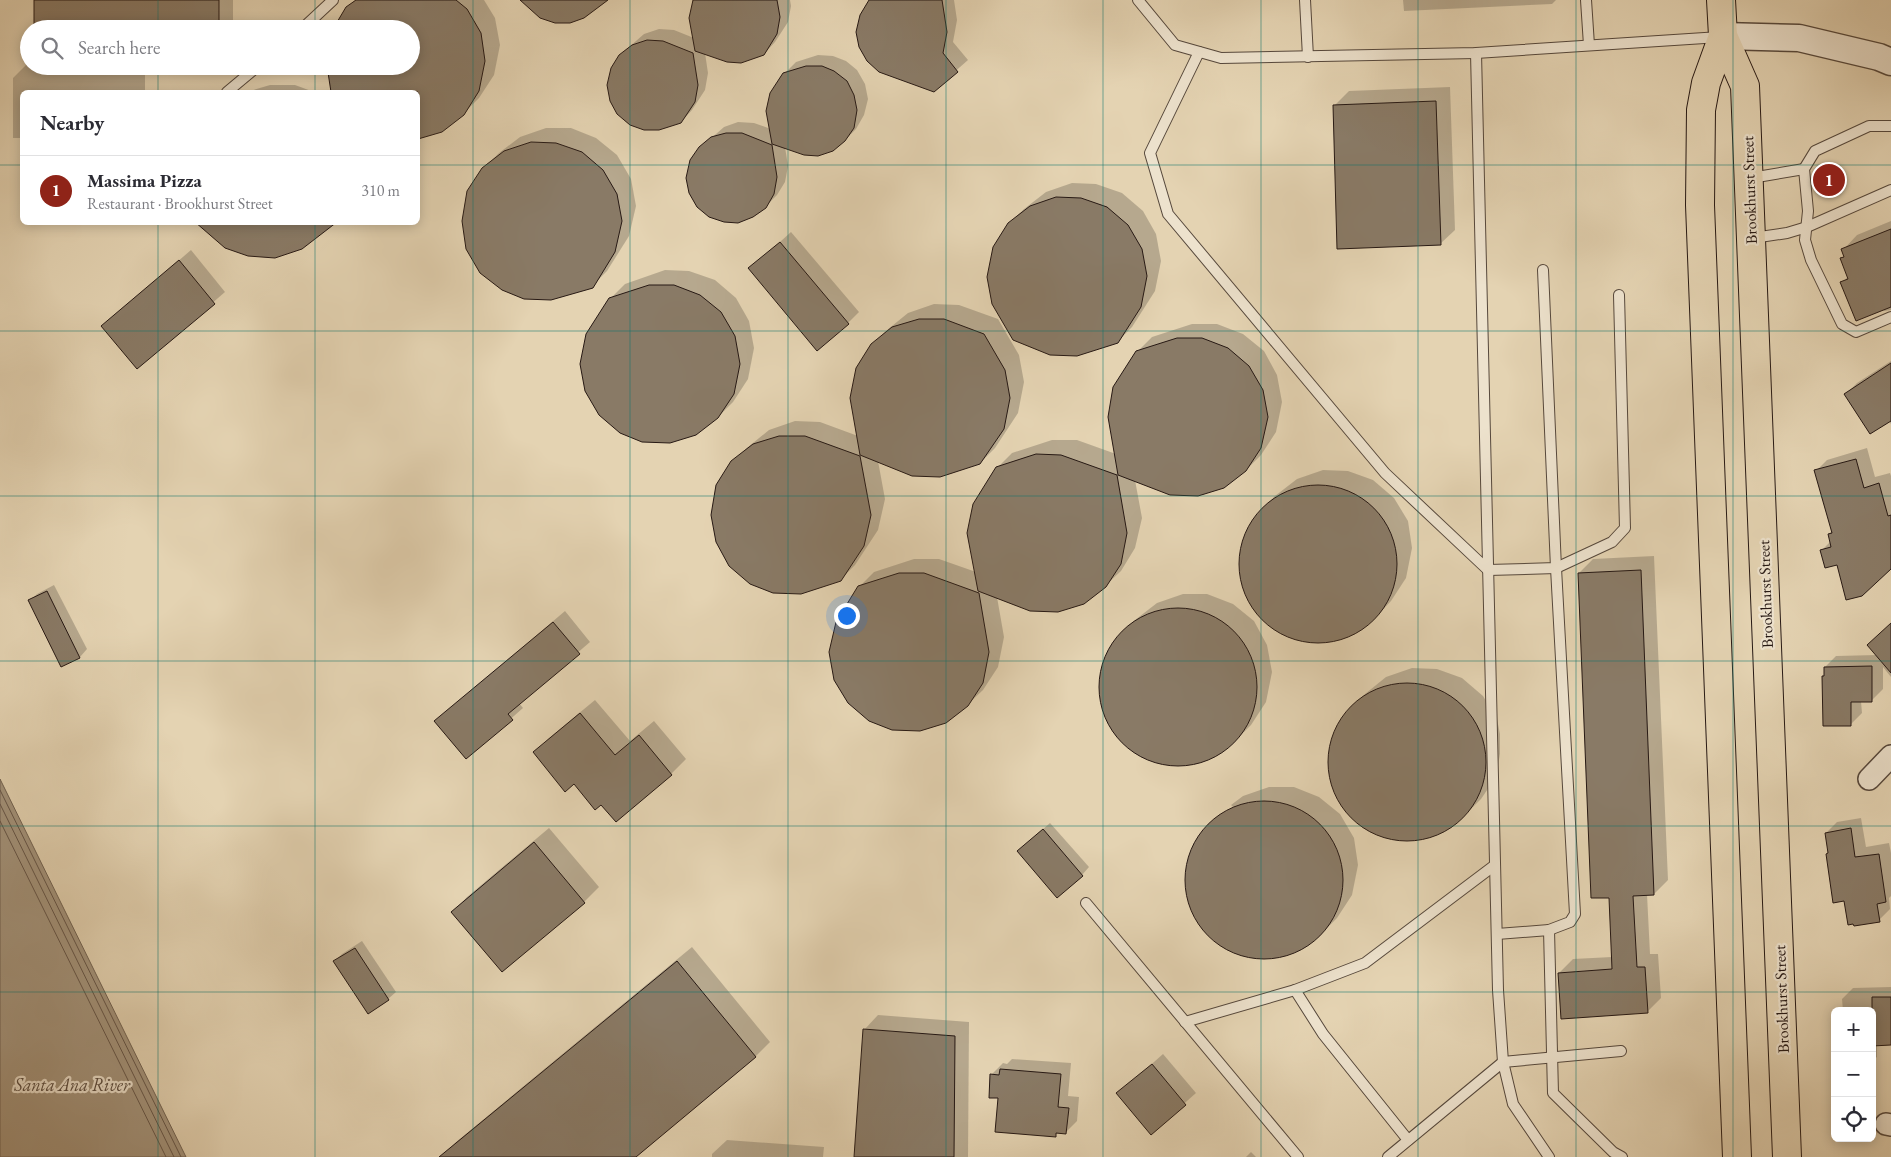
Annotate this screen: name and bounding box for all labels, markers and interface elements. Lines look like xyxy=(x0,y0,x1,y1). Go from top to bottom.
search box xyxy=(20,20,420,75)
icon: search xyxy=(38,34,66,62)
text: Search here xyxy=(78,35,160,60)
text: Nearby xyxy=(40,109,104,136)
street label: Brookhurst Street xyxy=(1737,135,1762,245)
pin: 1 xyxy=(1813,161,1845,199)
text: Massima Pizza xyxy=(87,168,202,193)
text: 1 xyxy=(52,180,60,201)
text: 310 m xyxy=(361,180,400,201)
text: Restaurant · Brookhurst Street xyxy=(87,193,273,214)
street label: Brookhurst Street xyxy=(1753,539,1778,649)
your location xyxy=(834,603,860,629)
street label: Brookhurst Street xyxy=(1769,944,1794,1054)
map controls xyxy=(1831,1007,1876,1142)
button: + xyxy=(1831,1007,1876,1052)
button: − xyxy=(1831,1052,1876,1097)
water label: Santa Ana River xyxy=(13,1073,131,1096)
button: locate xyxy=(1831,1097,1876,1142)

